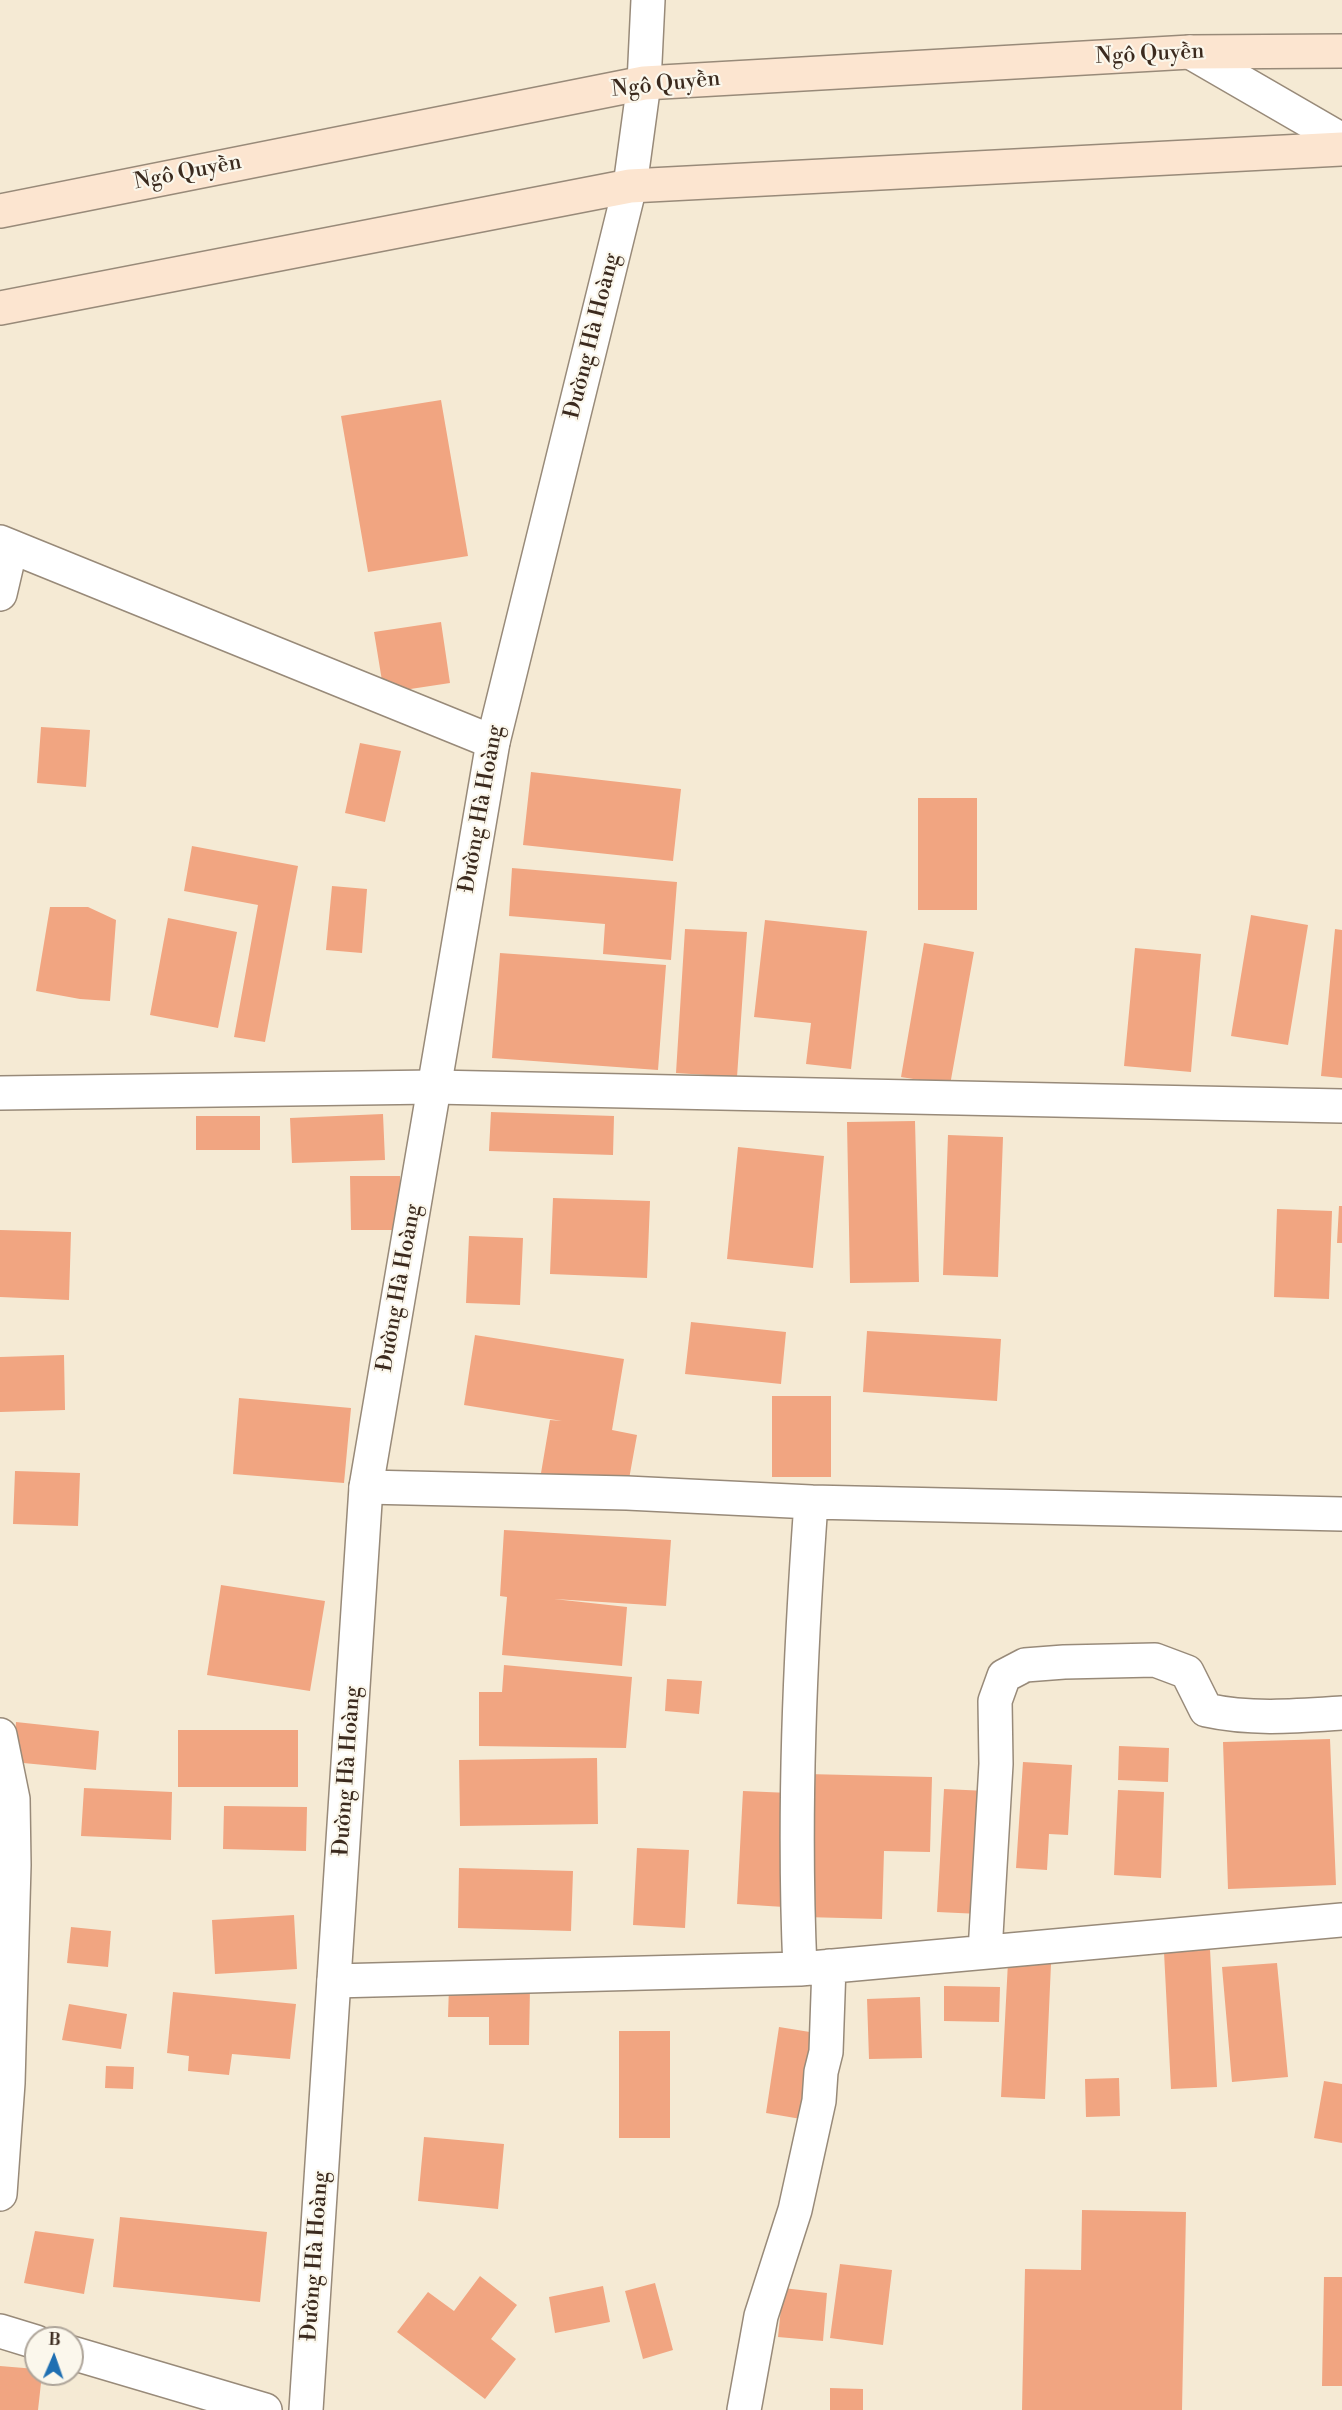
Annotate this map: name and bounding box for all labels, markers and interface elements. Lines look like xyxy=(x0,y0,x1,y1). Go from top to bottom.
street label: Ngô Quyền xyxy=(1095,39,1205,71)
street label: Ngô Quyền xyxy=(610,66,722,104)
street label: Ngô Quyền xyxy=(132,150,244,196)
street label: Đường Hà Hoàng xyxy=(560,250,626,422)
street label: Đường Hà Hoàng xyxy=(454,723,510,895)
street label: Đường Hà Hoàng xyxy=(372,1202,428,1374)
street label: Đường Hà Hoàng xyxy=(329,1685,367,1857)
street label: Đường Hà Hoàng xyxy=(297,2170,335,2342)
north arrow xyxy=(24,2326,84,2386)
text: B xyxy=(48,2330,61,2350)

